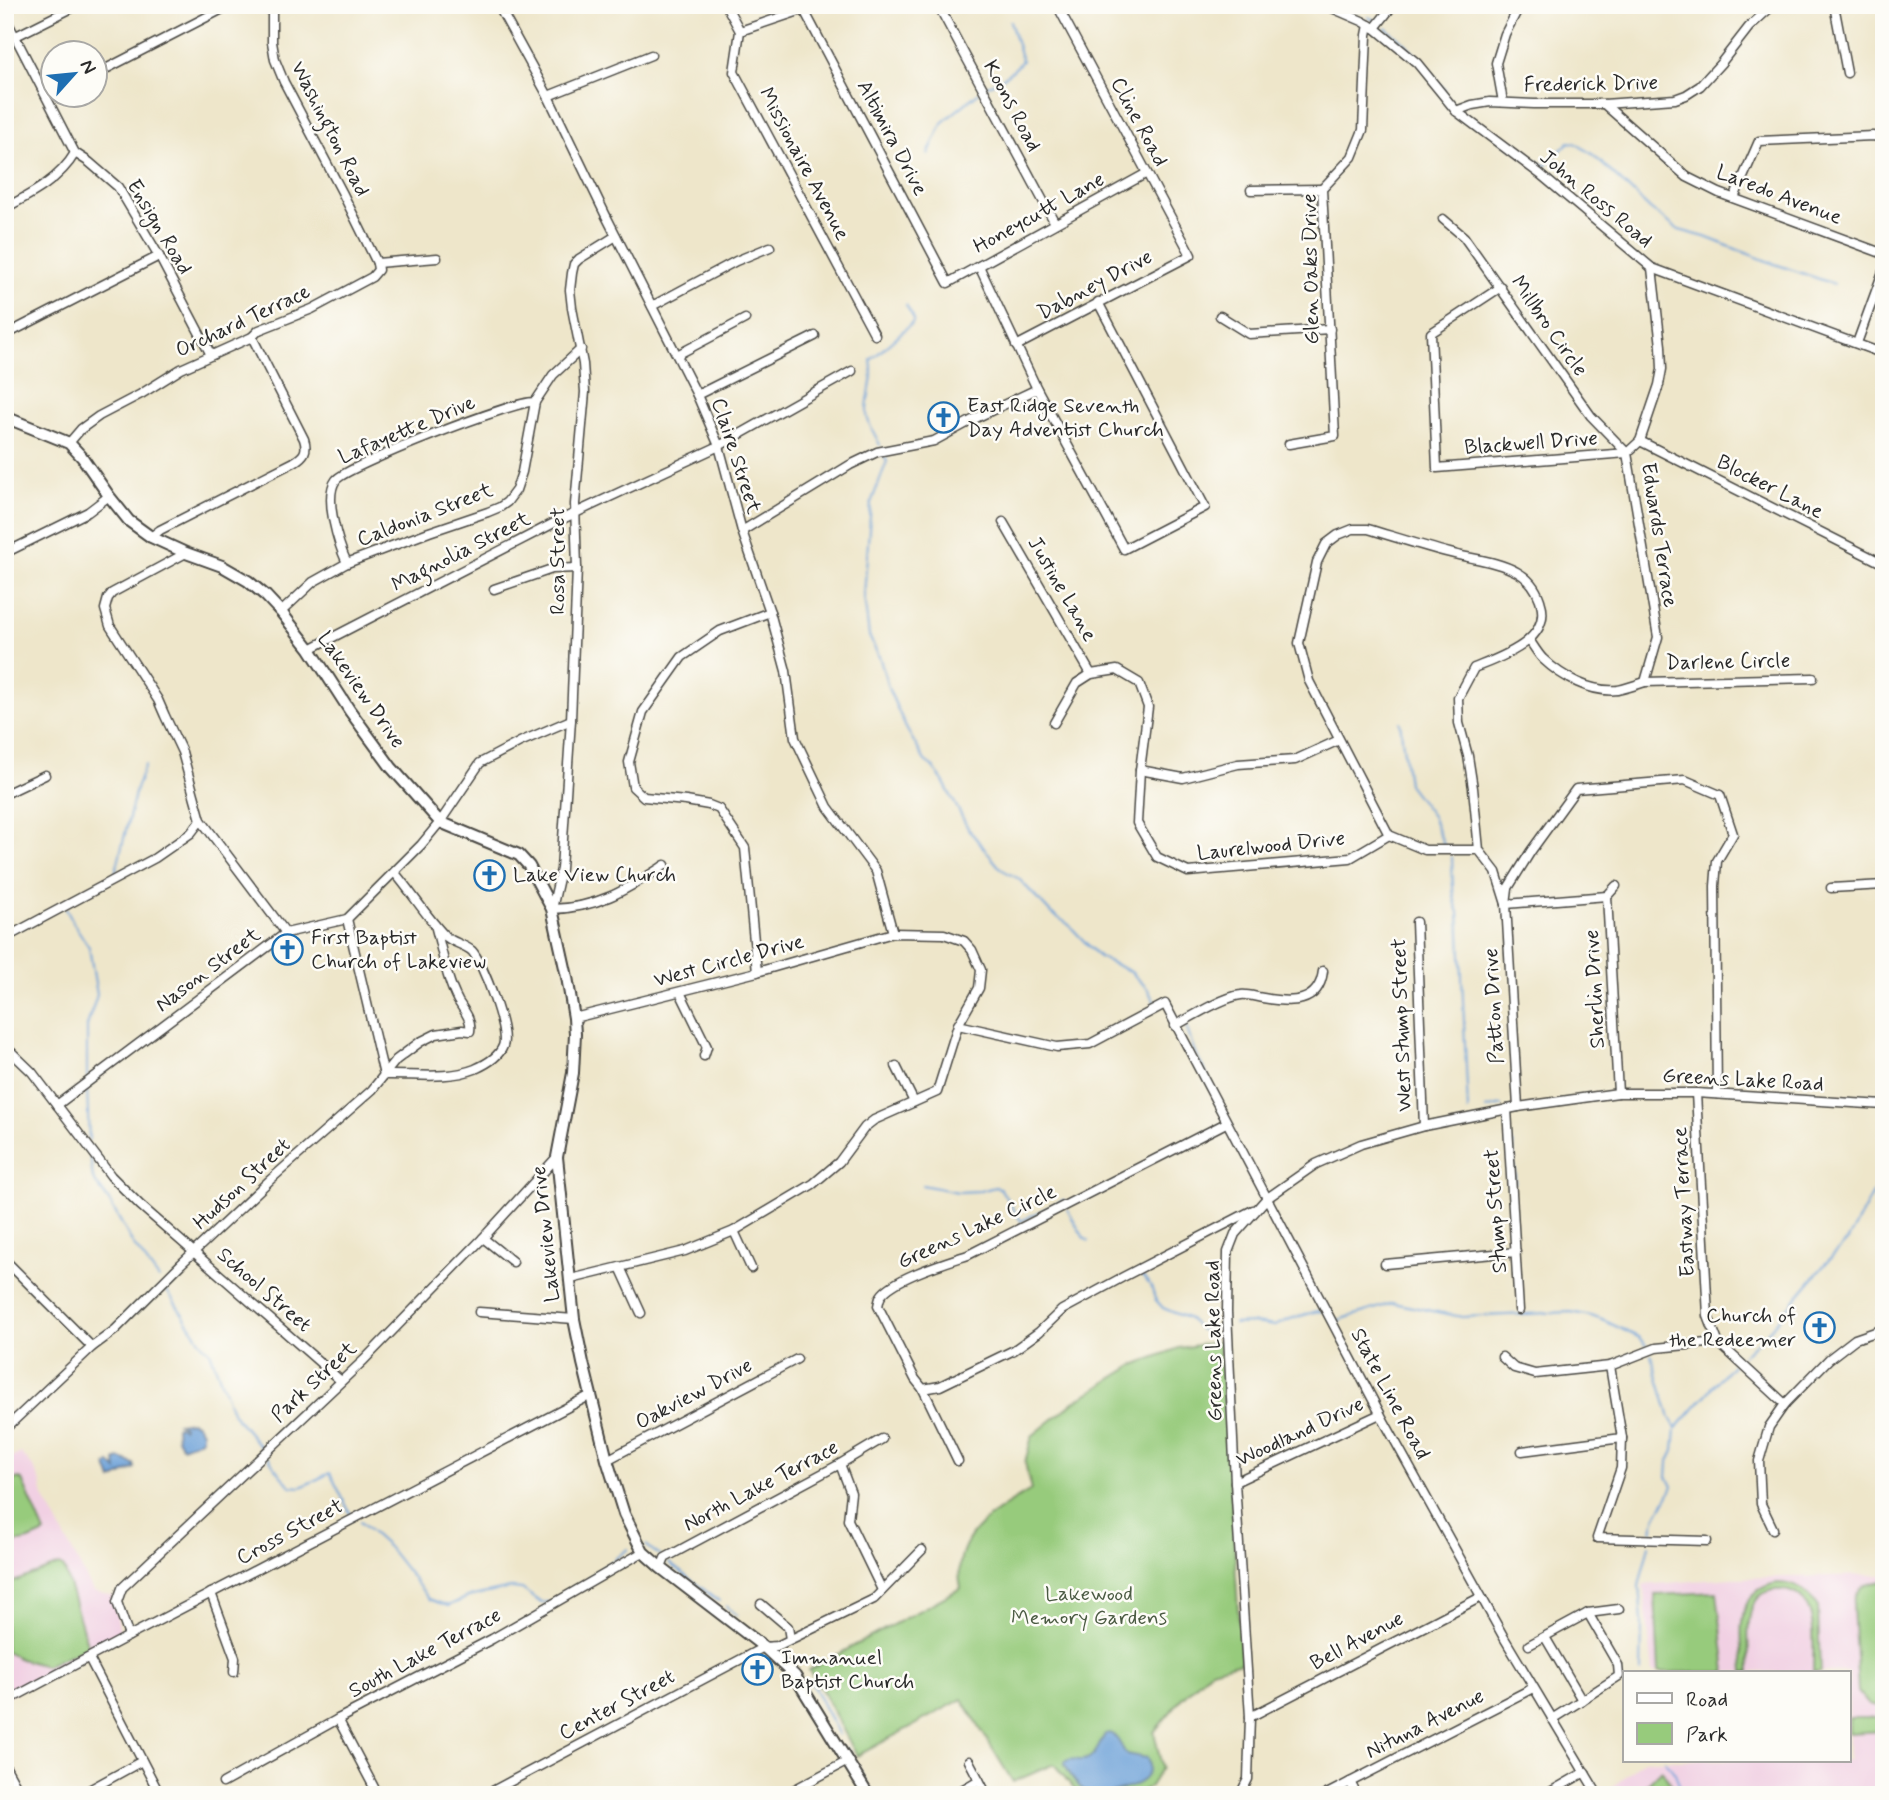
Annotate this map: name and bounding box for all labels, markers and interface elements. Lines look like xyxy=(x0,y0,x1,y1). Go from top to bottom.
north arrow xyxy=(38,38,108,108)
street label: Koons Road xyxy=(976,55,1048,157)
text: N xyxy=(74,56,102,78)
street label: Washington Road xyxy=(282,57,376,202)
street label: Frederick Drive xyxy=(1524,69,1658,99)
street label: Cline Road xyxy=(1104,72,1174,172)
street label: Altimira Drive xyxy=(850,75,934,201)
street label: Missionaire Avenue xyxy=(752,83,856,245)
street label: John Ross Road xyxy=(1534,143,1658,255)
street label: Laredo Avenue xyxy=(1712,158,1846,232)
street label: Honeycutt Lane xyxy=(968,165,1110,261)
street label: Ensign Road xyxy=(119,174,198,280)
street label: Glen Oaks Drive xyxy=(1296,193,1326,345)
street label: Dabney Drive xyxy=(1033,243,1157,327)
street label: Millbro Circle xyxy=(1504,270,1594,382)
street label: Orchard Terrace xyxy=(171,278,315,364)
street label: Lafayette Drive xyxy=(334,388,480,471)
place label: East Ridge Seventh Day Adventist Church xyxy=(967,392,1164,444)
street label: Claire Street xyxy=(704,394,768,518)
church icon: East Ridge Seventh Day Adventist Church xyxy=(927,401,961,435)
street label: Blackwell Drive xyxy=(1463,424,1599,462)
street label: Blocker Lane xyxy=(1712,448,1828,526)
street label: Edwards Terrace xyxy=(1634,461,1684,609)
street label: Caldonia Street xyxy=(353,476,497,554)
street label: Magnolia Street xyxy=(387,505,537,601)
street label: Rosa Street xyxy=(544,507,572,615)
street label: Justine Lane xyxy=(1021,531,1103,647)
street label: Lakeview Drive xyxy=(310,626,412,754)
street label: Darlene Circle xyxy=(1665,647,1791,677)
street label: Laurelwood Drive xyxy=(1196,824,1346,868)
church icon: Lake View Church xyxy=(473,858,507,892)
place label: Lake View Church xyxy=(513,861,676,889)
street label: Nason Street xyxy=(150,921,267,1019)
place label: First Baptist Church of Lakeview xyxy=(311,924,486,976)
street label: West Circle Drive xyxy=(651,928,807,994)
street label: Sherlin Drive xyxy=(1578,929,1612,1049)
church icon: First Baptist Church of Lakeview xyxy=(271,933,305,967)
street label: West Stump Street xyxy=(1385,938,1419,1112)
street label: Patton Drive xyxy=(1477,947,1511,1065)
street label: Greens Lake Road xyxy=(1662,1062,1824,1098)
street label: Eastway Terrace xyxy=(1666,1126,1702,1278)
street label: Hudson Street xyxy=(187,1131,297,1236)
street label: Stump Street xyxy=(1478,1148,1514,1274)
street label: Lakeview Drive xyxy=(525,1165,567,1303)
street label: Greens Lake Circle xyxy=(893,1178,1061,1276)
street label: School Street xyxy=(211,1241,317,1339)
street label: Greens Lake Road xyxy=(1199,1260,1229,1422)
place label: Church of the Redeemer xyxy=(1669,1302,1796,1354)
church icon: Church of the Redeemer xyxy=(1802,1311,1836,1345)
street label: State Line Road xyxy=(1344,1323,1436,1465)
street label: Park Street xyxy=(265,1335,363,1429)
street label: Oakview Drive xyxy=(631,1351,757,1437)
street label: Woodland Drive xyxy=(1232,1390,1368,1474)
street label: North Lake Terrace xyxy=(679,1433,843,1539)
street label: Cross Street xyxy=(232,1492,348,1572)
park label: Lakewood Memory Gardens xyxy=(1011,1580,1167,1632)
street label: South Lake Terrace xyxy=(344,1601,506,1705)
street label: Bell Avenue xyxy=(1305,1605,1409,1677)
place label: Immanuel Baptist Church xyxy=(781,1644,914,1696)
church icon: Immanuel Baptist Church xyxy=(741,1653,775,1687)
street label: Center Street xyxy=(554,1663,680,1747)
legend xyxy=(1623,1671,1850,1762)
street label: Nituna Avenue xyxy=(1361,1682,1489,1766)
text: Road xyxy=(1686,1686,1728,1714)
text: Park xyxy=(1686,1721,1728,1749)

